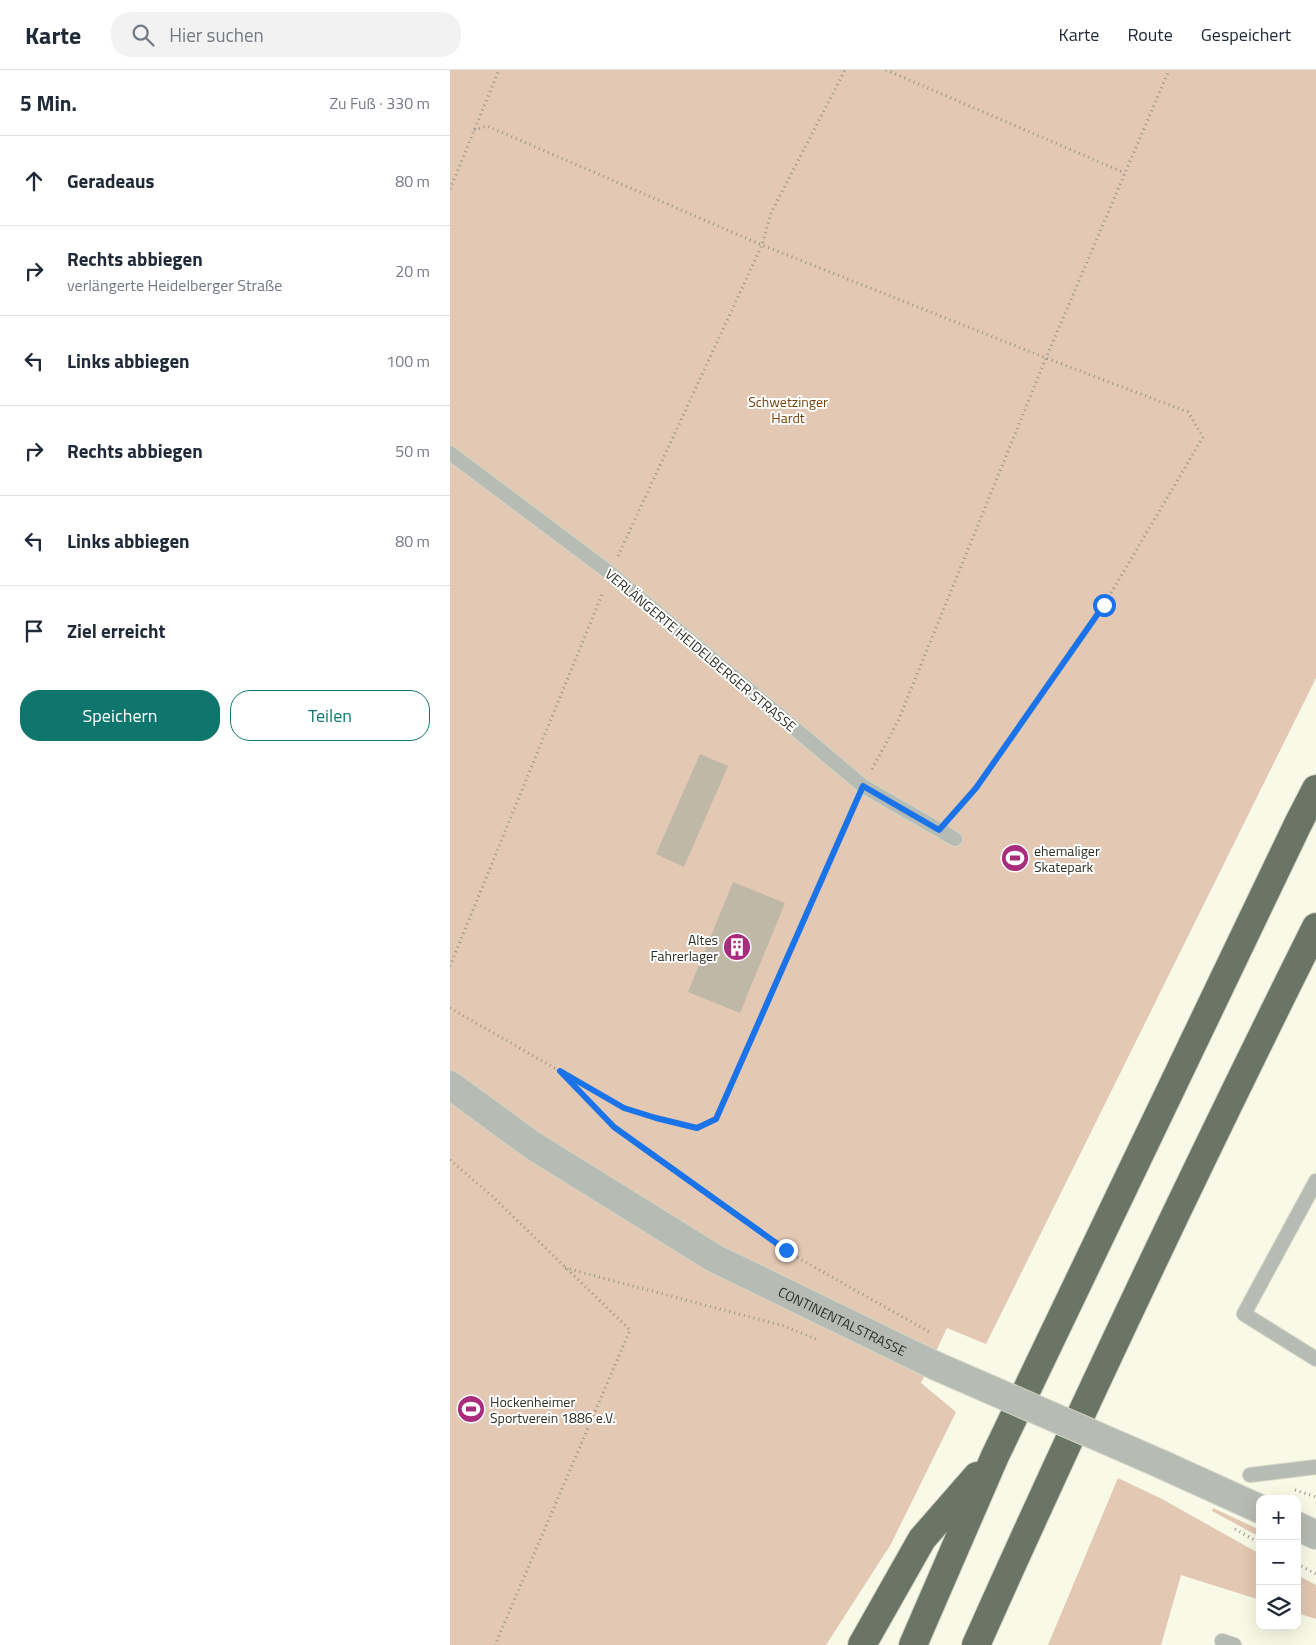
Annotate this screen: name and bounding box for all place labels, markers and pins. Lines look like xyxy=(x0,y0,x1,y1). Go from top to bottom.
place label: ehemaliger Skatepark xyxy=(1034,840,1100,877)
sports icon: ehemaliger Skatepark xyxy=(1000,843,1030,873)
place label: Altes Fahrerlager xyxy=(651,929,718,966)
building icon: Altes Fahrerlager xyxy=(722,932,752,962)
place label: Hockenheimer Sportverein 1886 e.V. xyxy=(490,1391,615,1428)
sports icon: Hockenheimer Sportverein 1886 e.V. xyxy=(456,1394,486,1424)

